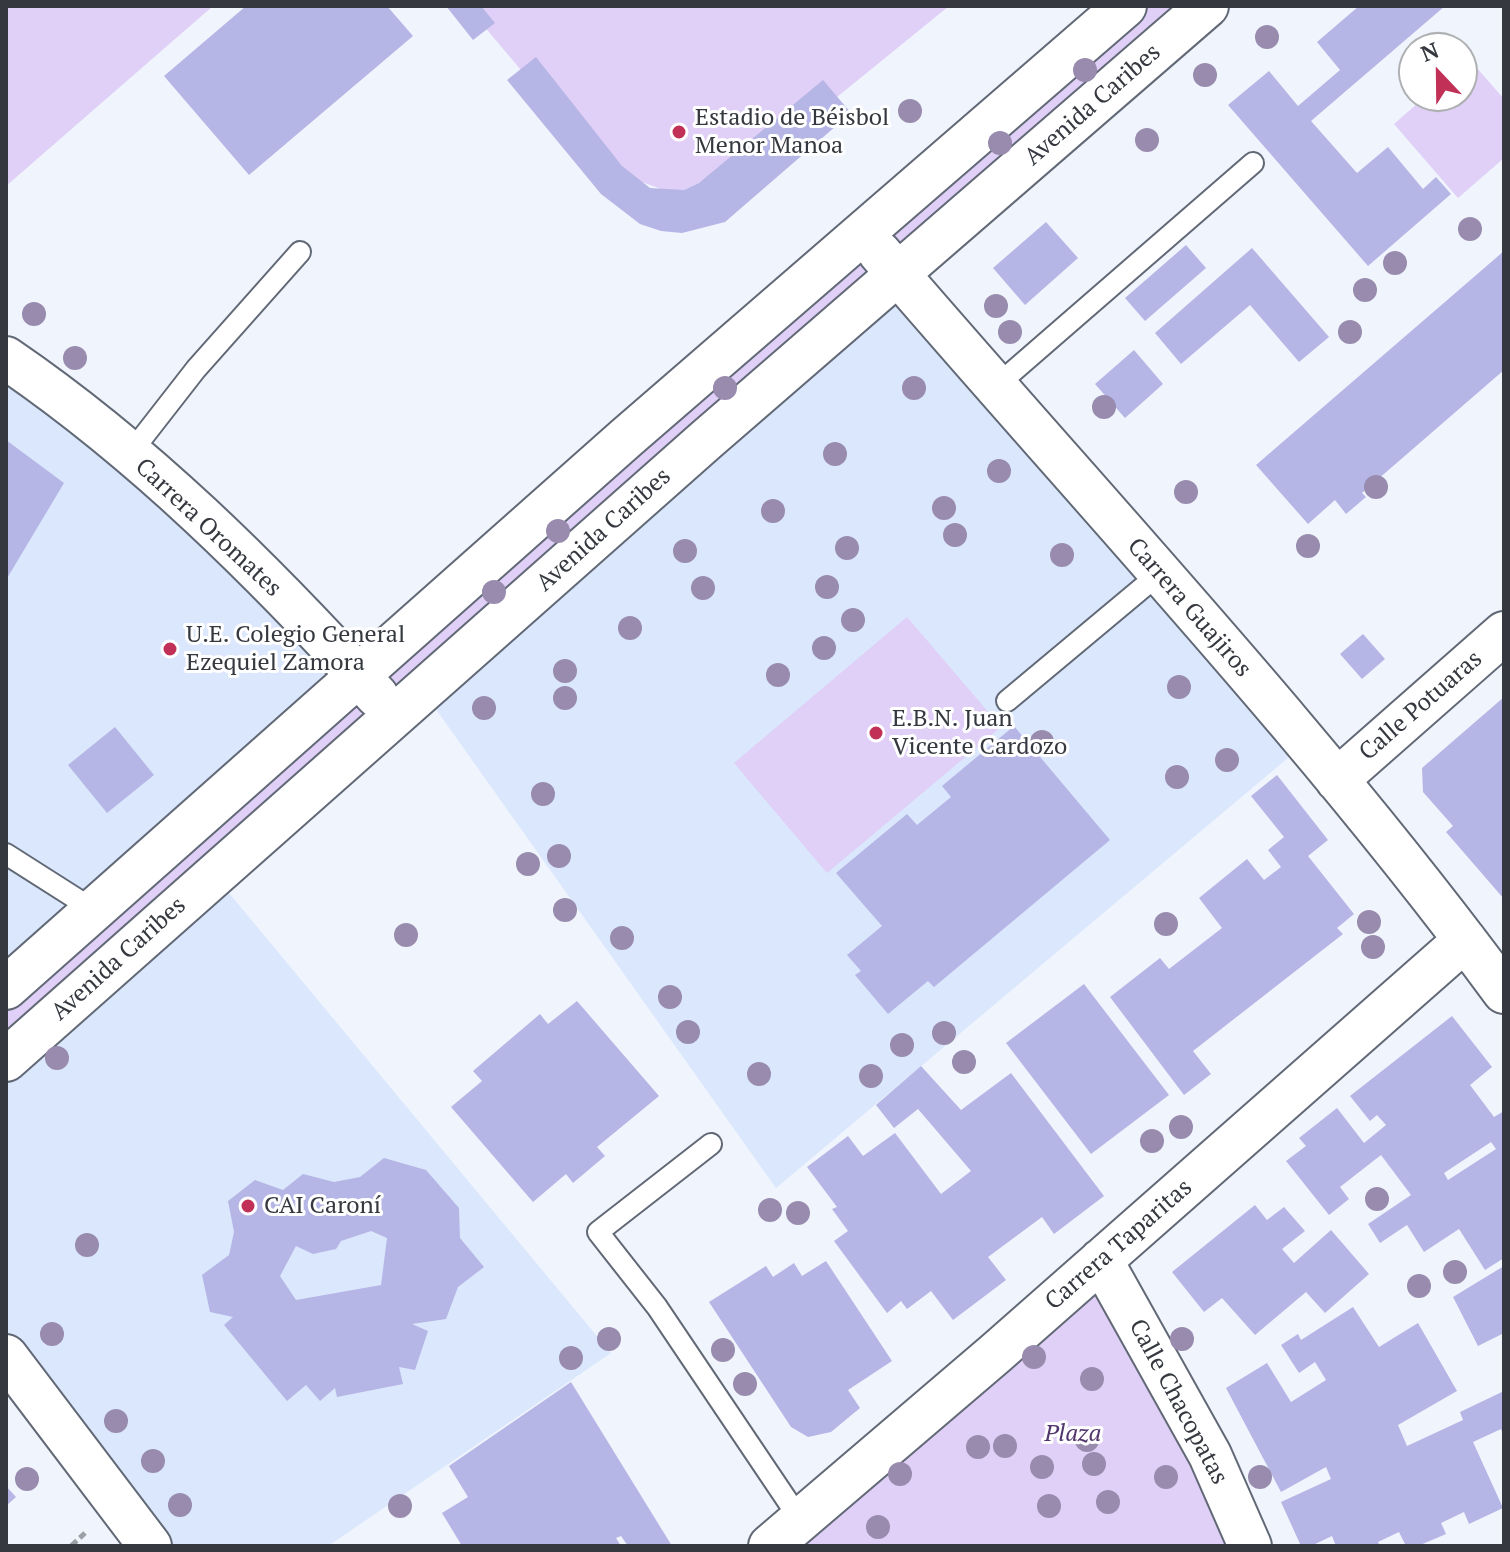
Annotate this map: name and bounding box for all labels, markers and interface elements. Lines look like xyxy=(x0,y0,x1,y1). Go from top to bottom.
north arrow xyxy=(1398,32,1478,112)
text: N xyxy=(1416,35,1443,68)
street label: Avenida Caribes xyxy=(1019,38,1167,172)
place label: Estadio de Béisbol Menor Manoa xyxy=(695,104,889,160)
marker: Estadio de Béisbol Menor Manoa xyxy=(670,123,688,141)
street label: Carrera Oromates xyxy=(129,453,287,603)
street label: Avenida Caribes xyxy=(531,462,677,598)
street label: Carrera Guajiros xyxy=(1121,533,1257,683)
place label: U.E. Colegio General Ezequiel Zamora xyxy=(186,621,405,677)
marker: U.E. Colegio General Ezequiel Zamora xyxy=(161,640,179,658)
street label: Calle Potuaras xyxy=(1354,645,1488,767)
place label: E.B.N. Juan Vicente Cardozo xyxy=(892,705,1067,761)
marker: E.B.N. Juan Vicente Cardozo xyxy=(867,724,885,742)
street label: Avenida Caribes xyxy=(46,891,192,1027)
street label: Carrera Taparitas xyxy=(1040,1173,1198,1317)
place label: CAI Caroní xyxy=(264,1192,381,1220)
marker: CAI Caroní xyxy=(239,1197,257,1215)
street label: Calle Chacopatas xyxy=(1122,1315,1234,1489)
park label: Plaza xyxy=(1045,1420,1101,1448)

